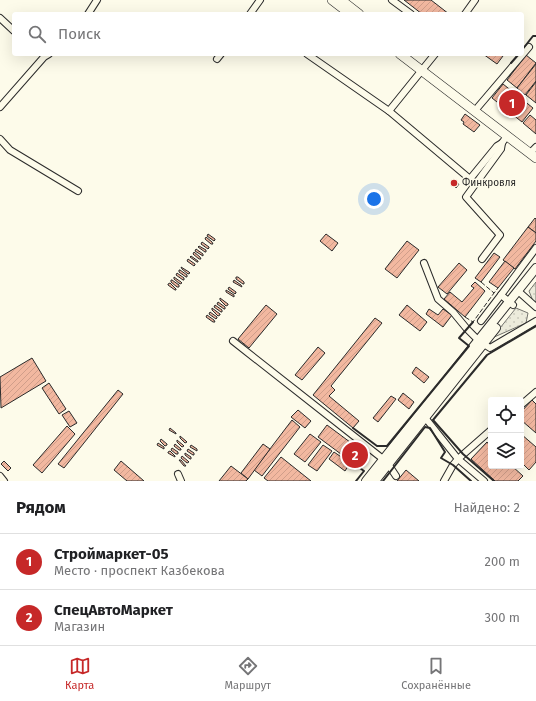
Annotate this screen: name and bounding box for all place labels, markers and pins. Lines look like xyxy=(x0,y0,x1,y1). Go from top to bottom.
pin: 1 xyxy=(499,88,525,118)
place label: Финкровля xyxy=(462,177,516,189)
marker: Финкровля xyxy=(449,178,459,188)
pin: 2 xyxy=(342,440,368,470)

